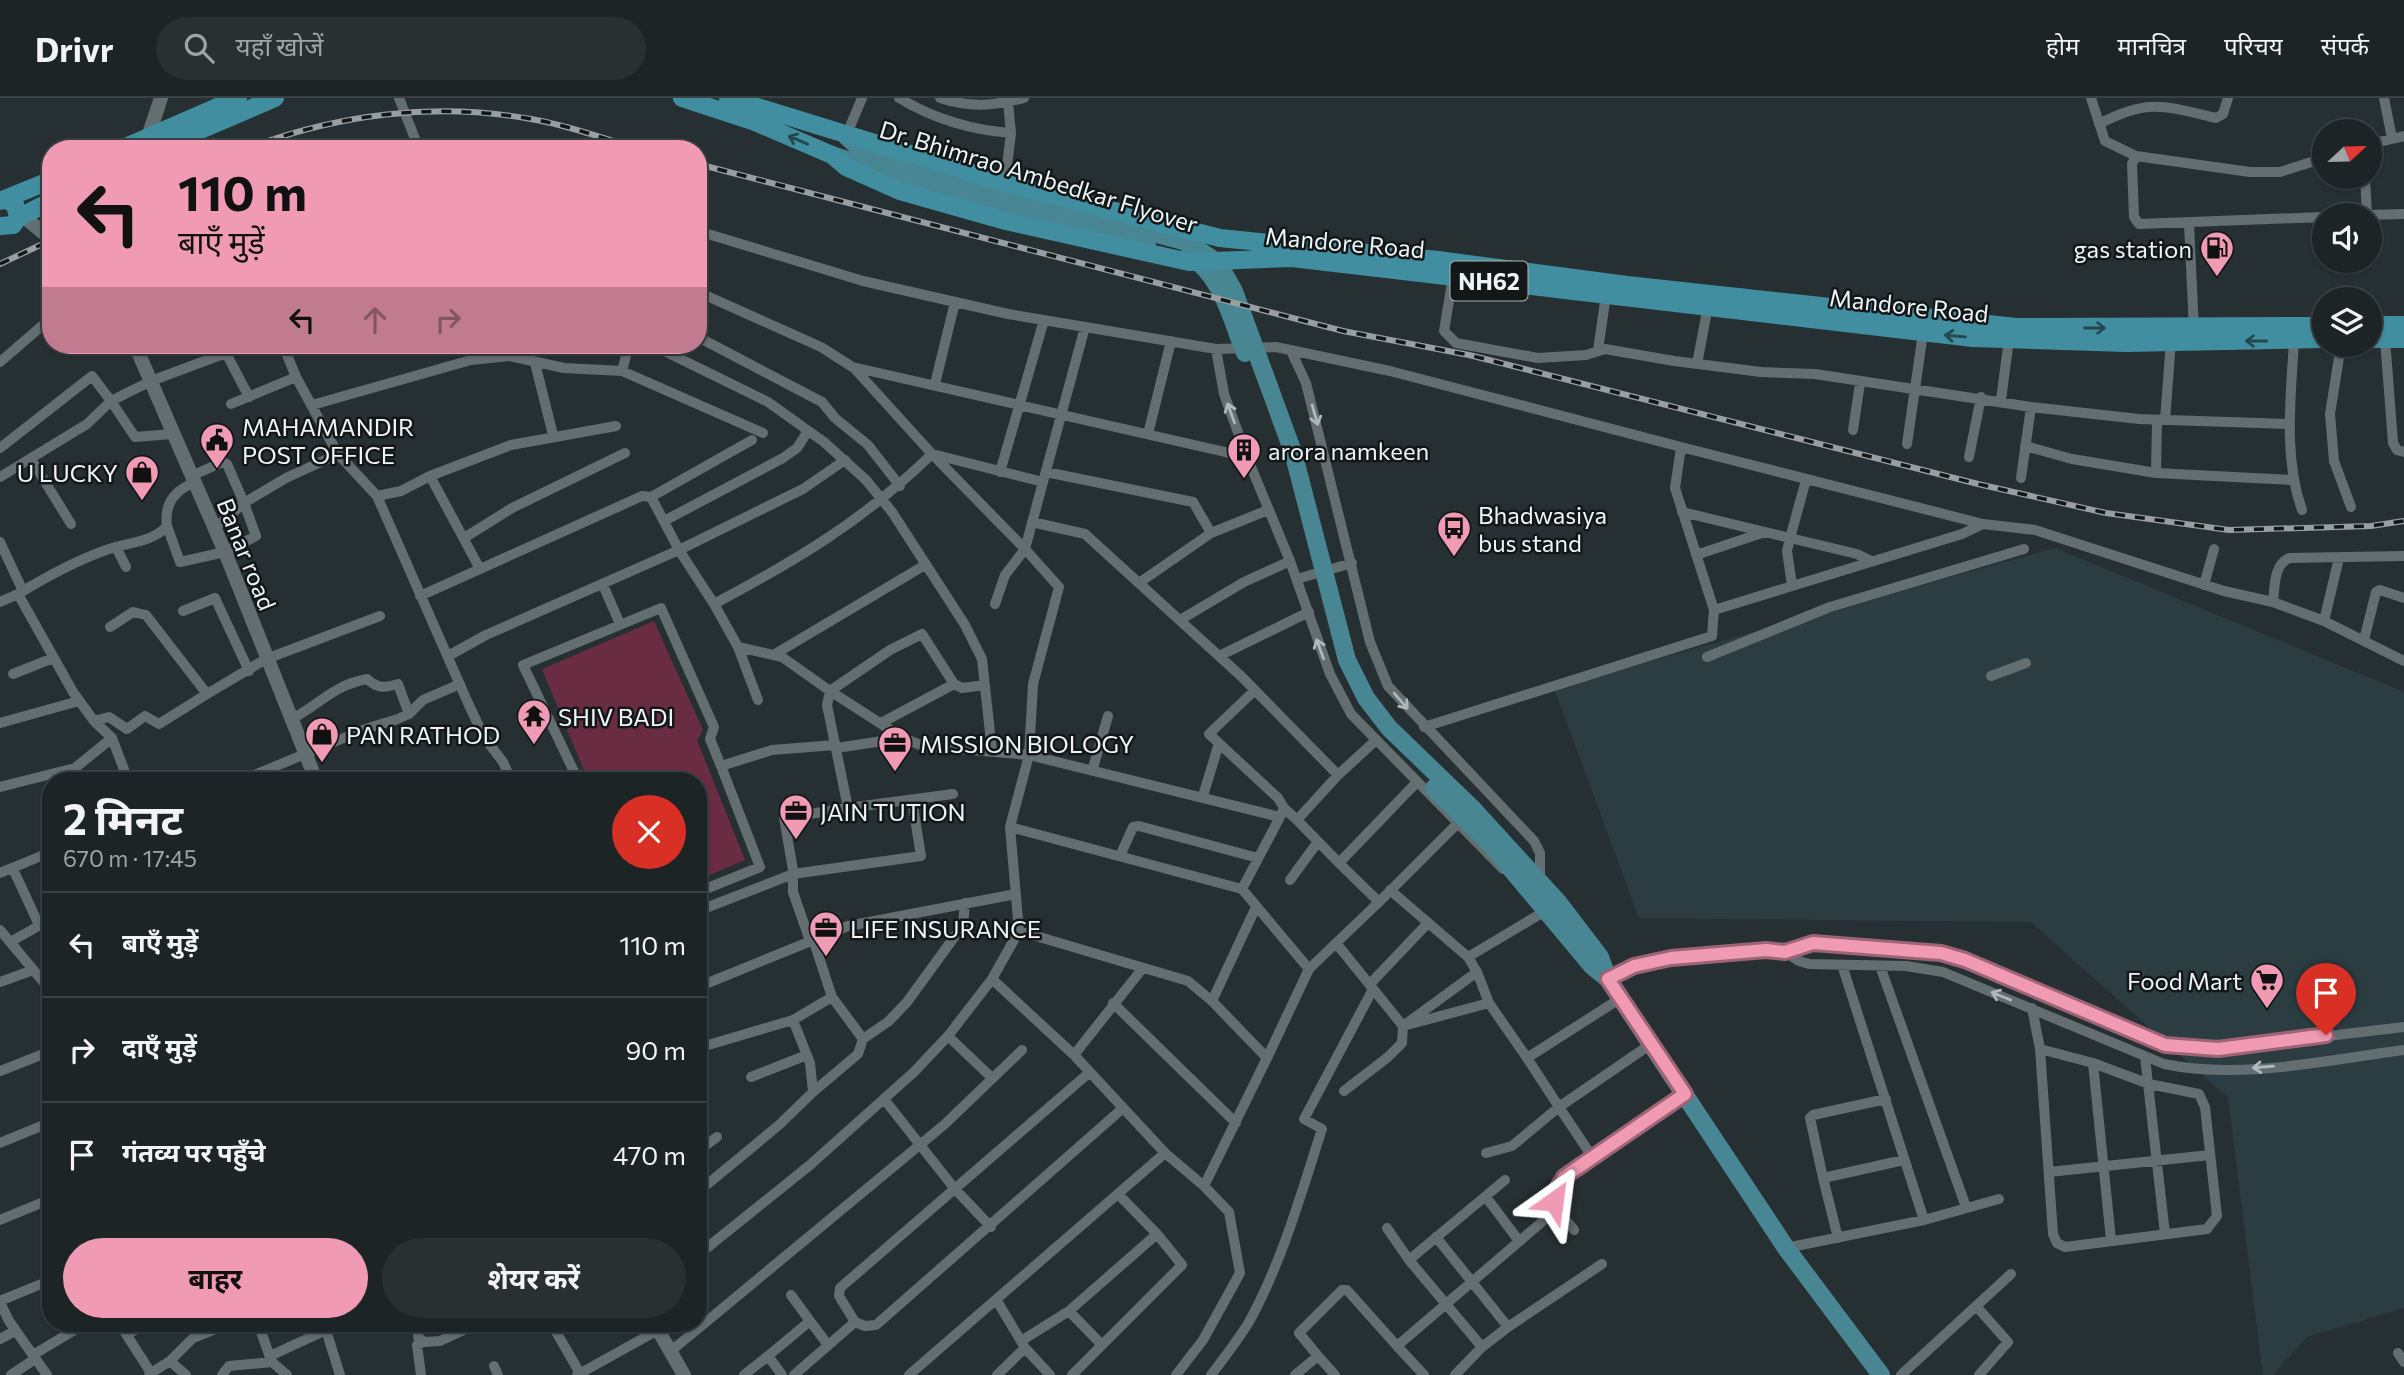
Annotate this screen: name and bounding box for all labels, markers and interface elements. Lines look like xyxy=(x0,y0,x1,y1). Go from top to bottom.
search box xyxy=(156,17,646,80)
text: Drivr xyxy=(35,28,114,69)
icon: search xyxy=(180,29,218,67)
text: यहाँ खोजें xyxy=(236,30,323,61)
text: होम xyxy=(2046,31,2079,60)
text: मानचित्र xyxy=(2117,31,2186,60)
text: परिचय xyxy=(2224,31,2283,60)
text: संपर्क xyxy=(2321,31,2369,60)
street label: Dr. Bhimrao Ambedkar Flyover xyxy=(876,114,1202,238)
north arrow xyxy=(2312,119,2382,189)
map controls xyxy=(2312,119,2382,357)
one-way arrow xyxy=(788,133,810,146)
text: 110 m xyxy=(178,161,307,221)
icon: left xyxy=(63,168,154,259)
button: sound xyxy=(2312,203,2382,273)
text: बाएँ मुड़ें xyxy=(178,221,265,261)
street label: Mandore Road xyxy=(1264,221,1426,263)
fuel station icon: gas station xyxy=(2198,229,2236,278)
place label: gas station xyxy=(2074,234,2192,263)
road number: NH62 xyxy=(1450,262,1528,300)
street label: Mandore Road xyxy=(1828,282,1990,328)
button: layers xyxy=(2312,287,2382,357)
icon: left xyxy=(283,301,321,339)
icon: ahead xyxy=(356,301,394,339)
icon: right xyxy=(429,301,467,339)
one-way arrow xyxy=(2083,321,2106,335)
one-way arrow xyxy=(1944,329,1967,342)
one-way arrow xyxy=(2245,334,2268,348)
one-way arrow xyxy=(1224,403,1236,425)
one-way arrow xyxy=(1309,403,1322,425)
place label: MAHAMANDIR POST OFFICE xyxy=(242,412,414,469)
public building icon: MAHAMANDIR POST OFFICE xyxy=(198,421,236,470)
building icon: arora namkeen xyxy=(1225,431,1263,480)
place label: arora namkeen xyxy=(1268,436,1429,465)
shop icon: U LUCKY xyxy=(123,453,161,502)
place label: U LUCKY xyxy=(17,458,118,487)
street label: Banar road xyxy=(211,494,283,614)
place label: Bhadwasiya bus stand xyxy=(1478,500,1607,557)
bus stop icon: Bhadwasiya bus stand xyxy=(1435,509,1473,558)
one-way arrow xyxy=(1313,638,1326,660)
one-way arrow xyxy=(1393,691,1409,709)
temple icon: SHIV BADI xyxy=(515,697,553,746)
place label: SHIV BADI xyxy=(558,702,674,731)
shop icon: PAN RATHOD xyxy=(303,715,341,764)
place label: PAN RATHOD xyxy=(346,720,500,749)
office icon: MISSION BIOLOGY xyxy=(876,724,914,773)
place label: MISSION BIOLOGY xyxy=(920,729,1135,758)
text: 2 मिनट xyxy=(63,792,183,844)
office icon: JAIN TUTION xyxy=(777,792,815,841)
button: close xyxy=(612,795,686,869)
place label: JAIN TUTION xyxy=(820,797,966,826)
text: 670 m · 17:45 xyxy=(63,844,197,872)
office icon: LIFE INSURANCE xyxy=(807,909,845,958)
place label: LIFE INSURANCE xyxy=(850,914,1041,943)
icon: left xyxy=(63,926,101,964)
text: बाएँ मुड़ें xyxy=(122,926,198,957)
text: 110 m xyxy=(619,929,686,960)
supermarket icon: Food Mart xyxy=(2248,961,2286,1010)
pin xyxy=(2296,963,2356,1035)
place label: Food Mart xyxy=(2127,966,2242,995)
icon: arrive xyxy=(2307,974,2345,1012)
one-way arrow xyxy=(1991,988,2013,1001)
icon: right xyxy=(63,1031,101,1069)
text: दाएँ मुड़ें xyxy=(122,1031,197,1062)
text: 90 m xyxy=(626,1034,686,1065)
one-way arrow xyxy=(2252,1060,2275,1073)
icon: arrive xyxy=(63,1136,101,1174)
text: गंतव्य पर पहुँचे xyxy=(122,1136,266,1167)
text: 470 m xyxy=(613,1139,686,1170)
position arrow xyxy=(1517,1164,1591,1238)
button: बाहर xyxy=(63,1238,368,1318)
button: शेयर करें xyxy=(382,1238,686,1318)

